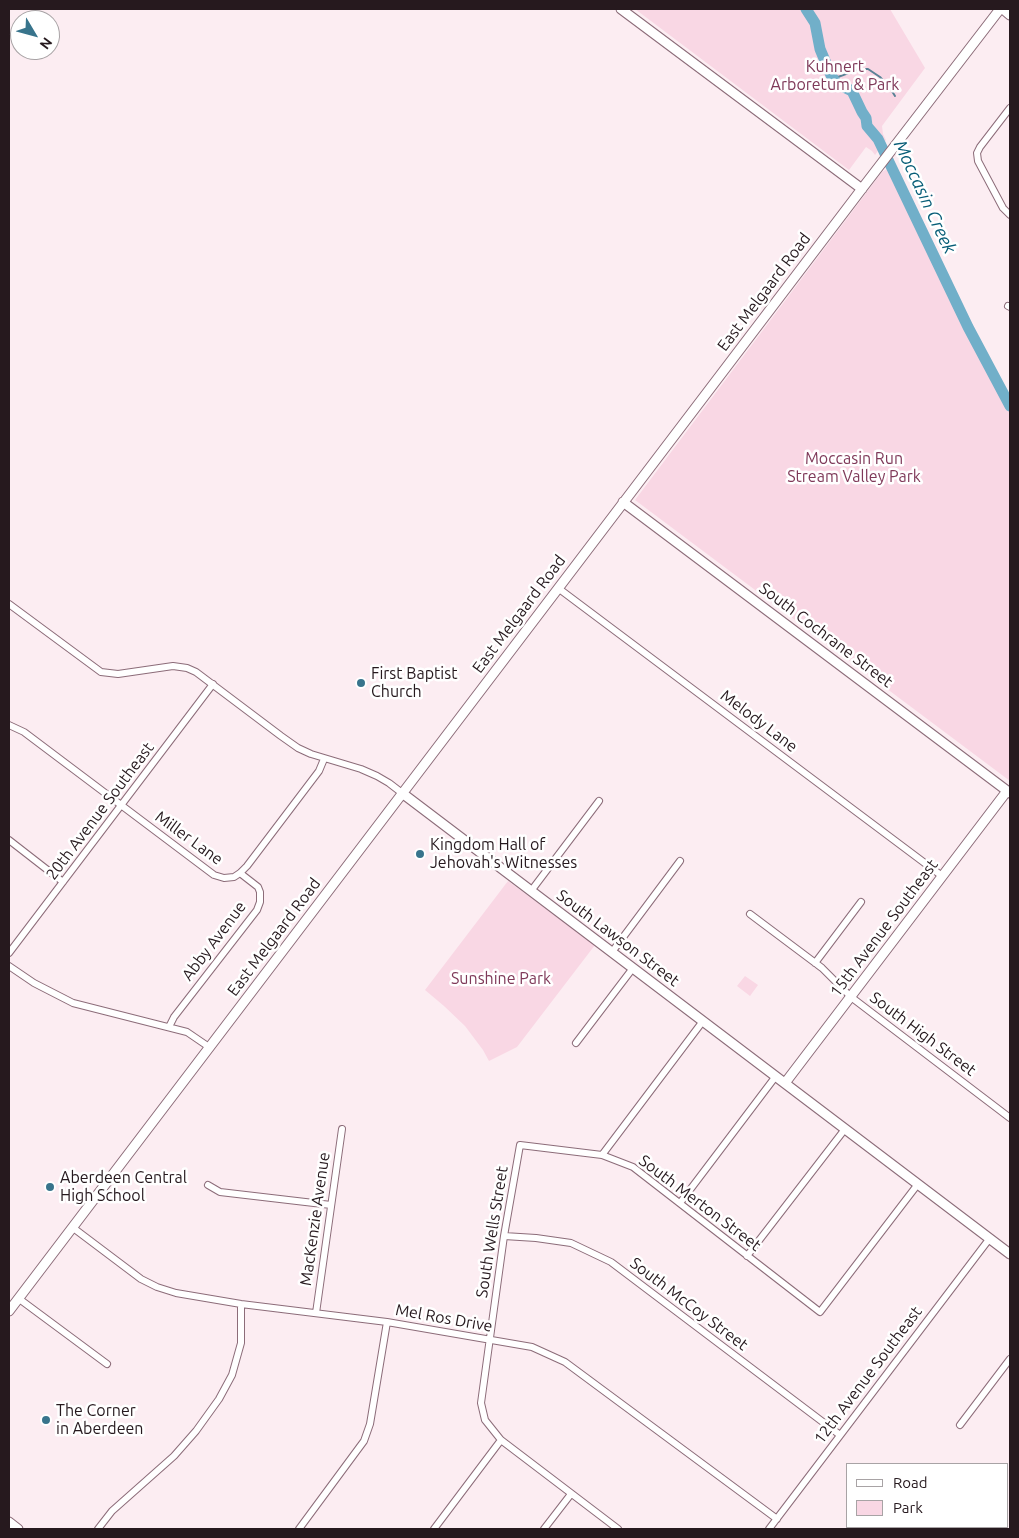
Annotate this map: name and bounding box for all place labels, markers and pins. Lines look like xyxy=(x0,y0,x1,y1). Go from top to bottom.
place label: First Baptist Church xyxy=(371,664,457,702)
marker: First Baptist Church xyxy=(355,677,367,689)
place label: Kingdom Hall of Jehovah's Witnesses xyxy=(430,835,577,873)
marker: Kingdom Hall of Jehovah's Witnesses xyxy=(414,848,426,860)
place label: Aberdeen Central High School xyxy=(60,1168,187,1206)
marker: Aberdeen Central High School xyxy=(44,1181,56,1193)
place label: The Corner in Aberdeen xyxy=(56,1401,143,1439)
marker: The Corner in Aberdeen xyxy=(40,1414,52,1426)

